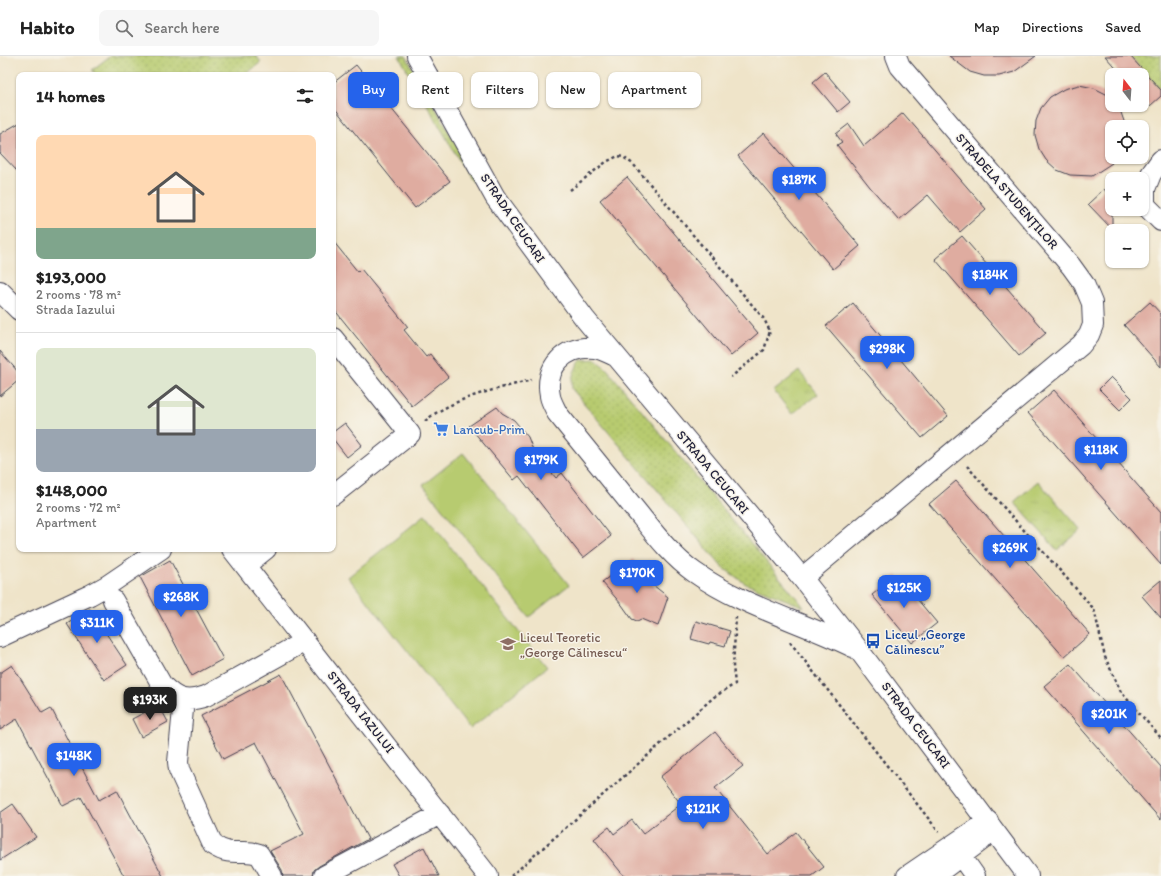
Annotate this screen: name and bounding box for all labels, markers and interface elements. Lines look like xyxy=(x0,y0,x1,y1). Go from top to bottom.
search box xyxy=(99,10,379,46)
text: Habito xyxy=(20,16,75,39)
icon: search xyxy=(113,17,135,39)
text: Search here xyxy=(145,19,220,37)
text: Map xyxy=(974,19,1000,36)
text: Directions xyxy=(1022,19,1083,36)
text: Saved xyxy=(1105,19,1141,36)
north arrow xyxy=(1105,68,1149,112)
map controls xyxy=(1105,68,1149,268)
chip: Buy xyxy=(348,72,399,108)
chip: Rent xyxy=(407,72,463,108)
chip: Filters xyxy=(471,72,538,108)
chip: New xyxy=(546,72,600,108)
chip: Apartment xyxy=(608,72,701,108)
icon: filters xyxy=(294,85,316,107)
text: 14 homes xyxy=(36,86,105,106)
button: locate xyxy=(1105,120,1149,164)
street label: STRADELA STUDENȚILOR xyxy=(953,130,1061,252)
icon: home xyxy=(140,161,212,233)
pin: $187K xyxy=(771,167,827,201)
street label: STRADA CEUCARI xyxy=(478,171,548,266)
text: $187K xyxy=(782,172,816,187)
button: + xyxy=(1105,172,1149,216)
button: − xyxy=(1105,224,1149,268)
pin: $184K xyxy=(962,262,1018,296)
text: $193,000 xyxy=(36,267,106,287)
text: $184K xyxy=(972,267,1008,282)
text: 2 rooms · 78 m² xyxy=(36,287,121,302)
text: Strada Iazului xyxy=(36,302,115,317)
pin: $298K xyxy=(859,336,915,370)
text: $298K xyxy=(869,341,905,356)
icon: home xyxy=(140,374,212,446)
supermarket icon: Lancub-Prim xyxy=(432,420,450,438)
place label: Lancub-Prim xyxy=(453,422,526,437)
street label: STRADA CEUCARI xyxy=(674,427,752,517)
pin: $118K xyxy=(1073,437,1129,471)
text: $118K xyxy=(1084,442,1118,457)
pin: $179K xyxy=(513,447,569,481)
text: $179K xyxy=(524,452,558,467)
text: $148,000 xyxy=(36,480,108,500)
text: 2 rooms · 72 m² xyxy=(36,500,121,515)
text: Apartment xyxy=(36,515,97,530)
pin: $269K xyxy=(982,535,1038,569)
text: $269K xyxy=(992,540,1028,555)
pin: $170K xyxy=(609,560,665,594)
text: $170K xyxy=(619,565,655,580)
pin: $125K xyxy=(876,575,932,609)
text: $125K xyxy=(887,580,921,595)
pin: $268K xyxy=(153,584,209,618)
text: $268K xyxy=(163,589,199,604)
pin: $311K xyxy=(69,610,125,644)
text: $311K xyxy=(80,615,114,630)
place label: Liceul „George Călinescu” xyxy=(885,627,966,657)
place label: Liceul Teoretic „George Călinescu“ xyxy=(520,630,627,660)
bus stop icon: Liceul „George Călinescu” xyxy=(864,632,882,650)
school or university icon: Liceul Teoretic „George Călinescu“ xyxy=(499,635,517,653)
street label: STRADA IAZULUI xyxy=(324,668,398,756)
street label: STRADA CEUCARI xyxy=(879,679,953,771)
pin: $193K xyxy=(122,687,178,721)
text: $193K xyxy=(133,692,167,707)
pin: $201K xyxy=(1081,701,1137,735)
text: $201K xyxy=(1091,706,1127,721)
pin: $148K xyxy=(46,743,102,777)
text: $148K xyxy=(56,748,92,763)
pin: $121K xyxy=(675,796,731,830)
text: $121K xyxy=(686,801,720,816)

